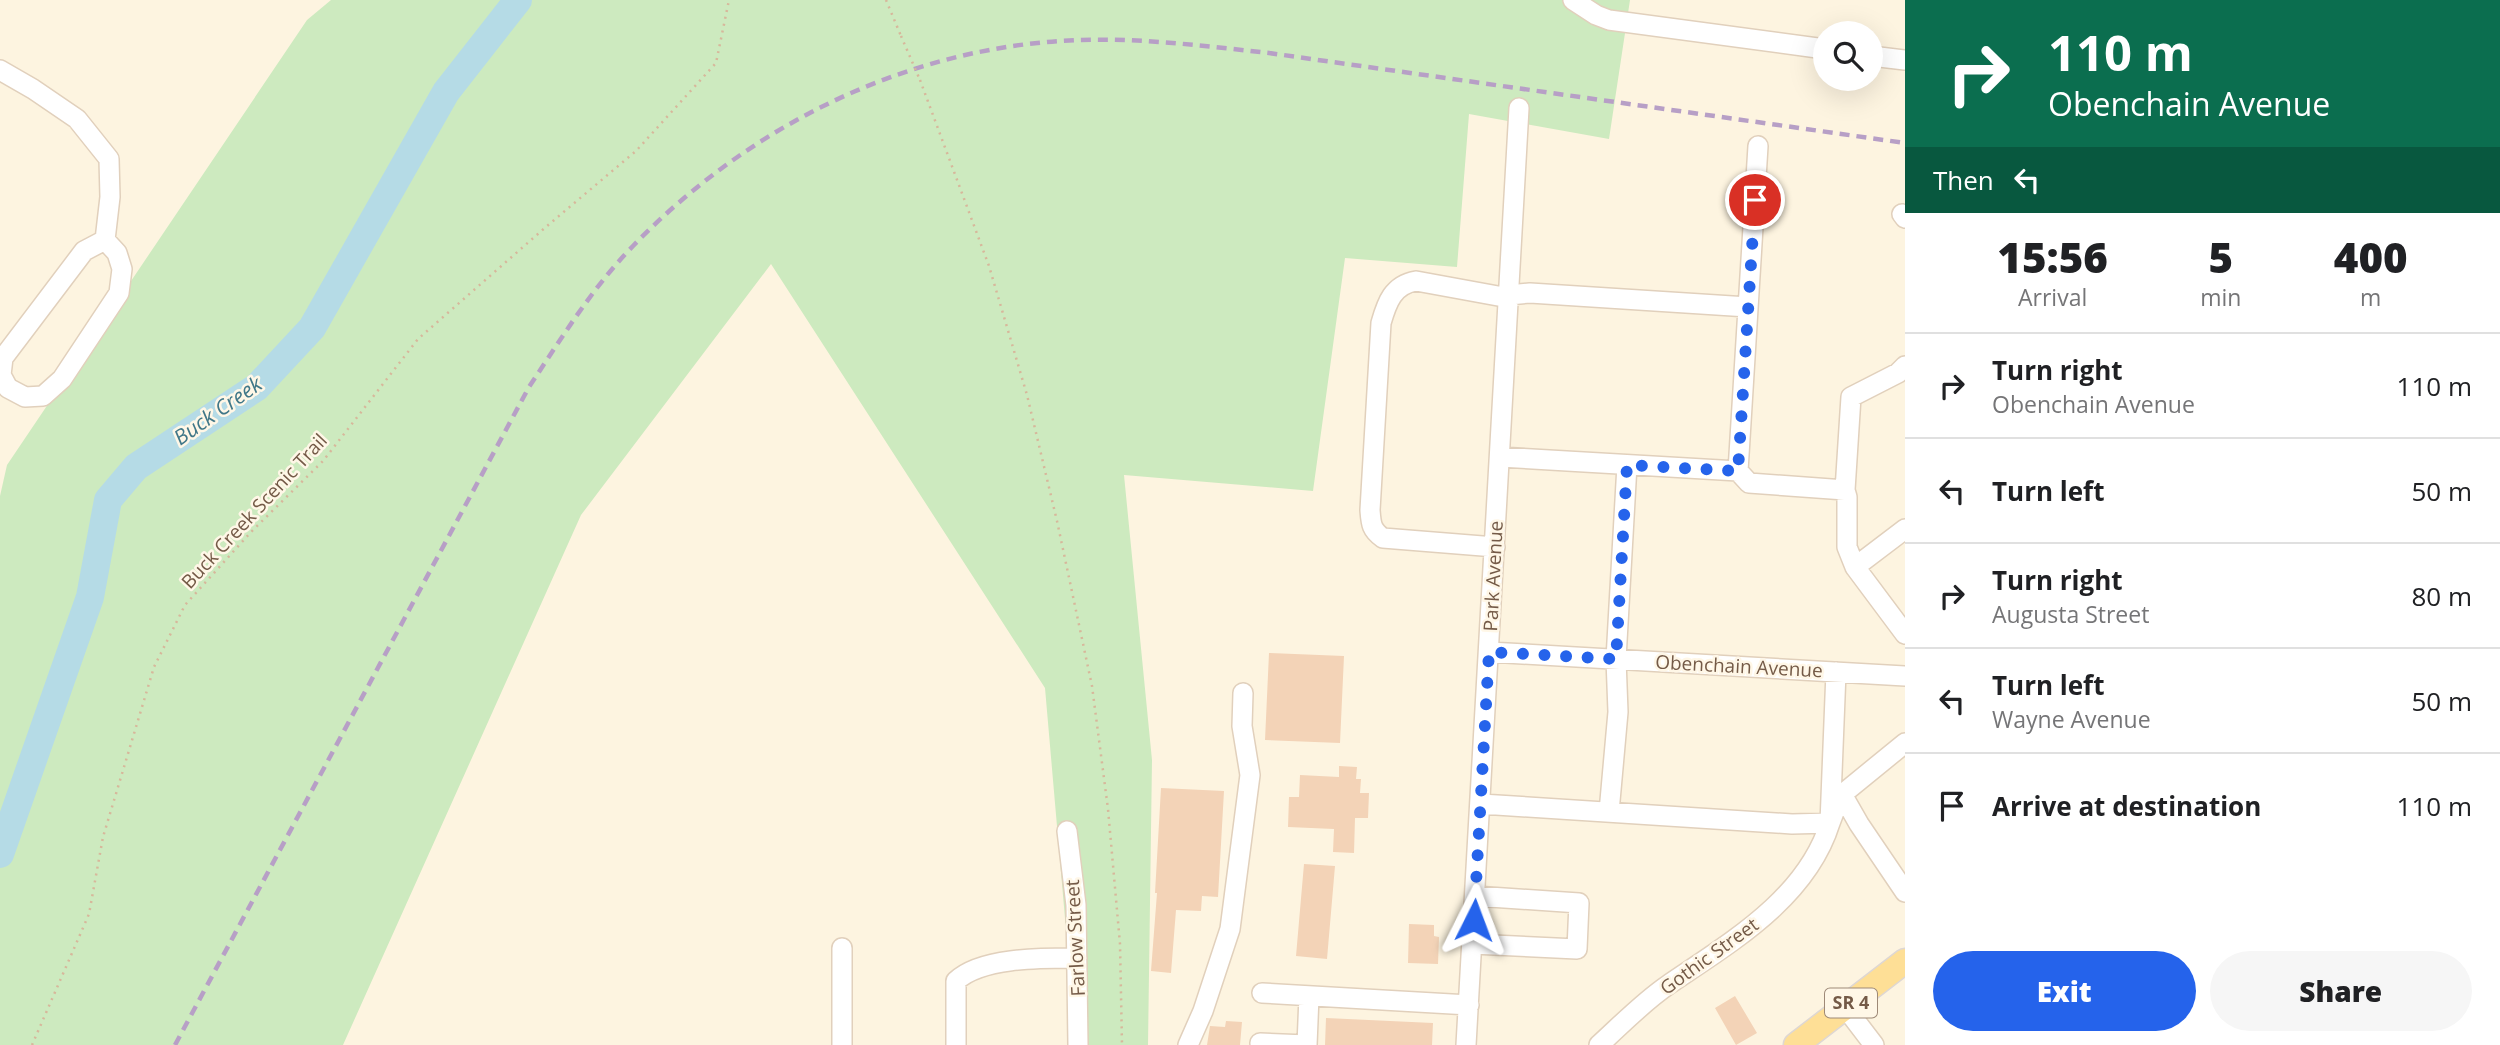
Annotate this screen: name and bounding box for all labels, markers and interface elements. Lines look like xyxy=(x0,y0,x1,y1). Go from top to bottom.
text: 110 m xyxy=(2048,19,2193,85)
map controls xyxy=(1813,21,1883,91)
button: search xyxy=(1813,21,1883,91)
icon: right xyxy=(1933,28,2024,119)
text: Obenchain Avenue xyxy=(2048,82,2330,125)
icon: left xyxy=(2008,161,2046,199)
text: Then xyxy=(1933,162,1994,198)
pin xyxy=(1725,170,1785,230)
icon: arrive xyxy=(1736,181,1774,219)
text: 15:56 xyxy=(1997,228,2108,285)
text: 5 xyxy=(2209,228,2233,285)
text: 400 xyxy=(2334,228,2408,285)
text: Arrival xyxy=(2018,281,2087,313)
text: min xyxy=(2200,281,2241,313)
text: m xyxy=(2360,281,2381,313)
text: Turn right xyxy=(1992,352,2123,388)
icon: right xyxy=(1933,367,1971,405)
text: 110 m xyxy=(2397,368,2472,404)
water label: Buck Creek xyxy=(168,369,268,451)
text: Obenchain Avenue xyxy=(1992,388,2195,420)
street label: Buck Creek Scenic Trail xyxy=(175,428,333,594)
icon: left xyxy=(1933,472,1971,510)
text: Turn left xyxy=(1992,473,2104,509)
text: 50 m xyxy=(2411,473,2472,509)
street label: Park Avenue xyxy=(1477,520,1509,632)
text: Turn right xyxy=(1992,562,2123,598)
icon: right xyxy=(1933,577,1971,615)
text: 80 m xyxy=(2411,578,2472,614)
text: Augusta Street xyxy=(1992,598,2149,630)
street label: Obenchain Avenue xyxy=(1655,649,1823,683)
text: Turn left xyxy=(1992,667,2104,703)
icon: left xyxy=(1933,682,1971,720)
text: 50 m xyxy=(2411,683,2472,719)
text: Wayne Avenue xyxy=(1992,703,2151,735)
icon: arrive xyxy=(1933,787,1971,825)
text: Arrive at destination xyxy=(1992,788,2261,824)
text: 110 m xyxy=(2397,788,2472,824)
street label: Farlow Street xyxy=(1059,879,1091,997)
position arrow xyxy=(1437,883,1511,957)
street label: Gothic Street xyxy=(1655,911,1764,1000)
button: Exit xyxy=(1933,951,2196,1031)
button: Share xyxy=(2210,951,2472,1031)
road number: SR 4 xyxy=(1825,988,1877,1018)

